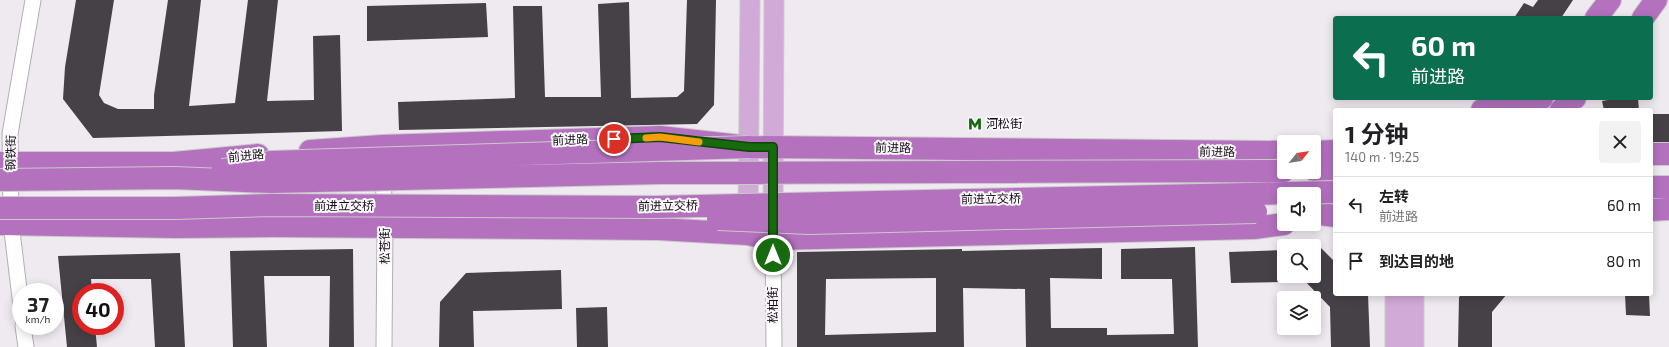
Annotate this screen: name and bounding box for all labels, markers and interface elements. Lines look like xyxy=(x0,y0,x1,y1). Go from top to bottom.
text: 60 m xyxy=(1411,28,1476,62)
icon: left xyxy=(1345,32,1397,84)
text: 前进路 xyxy=(1411,65,1465,87)
metro station icon: 河松街 xyxy=(967,116,983,132)
place label: 河松街 xyxy=(986,116,1022,130)
text: 1 分钟 xyxy=(1345,119,1409,148)
button: close xyxy=(1599,121,1641,163)
pin xyxy=(597,122,631,156)
icon: arrive xyxy=(603,128,625,150)
street label: 前进路 xyxy=(552,131,588,147)
street label: 钢铁街 xyxy=(3,135,17,171)
north arrow xyxy=(1277,135,1321,179)
map controls xyxy=(1277,135,1321,335)
street label: 前进路 xyxy=(875,140,911,154)
street label: 前进路 xyxy=(1199,144,1235,158)
street label: 前进路 xyxy=(227,146,265,164)
text: 140 m · 19:25 xyxy=(1345,149,1419,165)
button: sound xyxy=(1277,187,1321,231)
text: 左转 xyxy=(1379,187,1409,205)
street label: 前进立交桥 xyxy=(961,190,1021,206)
icon: left xyxy=(1345,194,1367,216)
text: 60 m xyxy=(1607,196,1641,214)
street label: 前进立交桥 xyxy=(638,197,698,213)
street label: 前进立交桥 xyxy=(314,198,374,212)
text: 前进路 xyxy=(1379,208,1418,224)
street label: 松苍街 xyxy=(377,228,391,264)
position arrow xyxy=(752,234,794,276)
button: search xyxy=(1277,239,1321,283)
icon: arrive xyxy=(1345,250,1367,272)
text: 到达目的地 xyxy=(1379,252,1454,270)
text: 80 m xyxy=(1606,252,1641,270)
speed limit sign: 40 xyxy=(72,283,124,335)
street label: 松柏街 xyxy=(765,287,779,323)
button: layers xyxy=(1277,291,1321,335)
text: 37 xyxy=(27,292,49,316)
text: km/h xyxy=(26,313,50,325)

